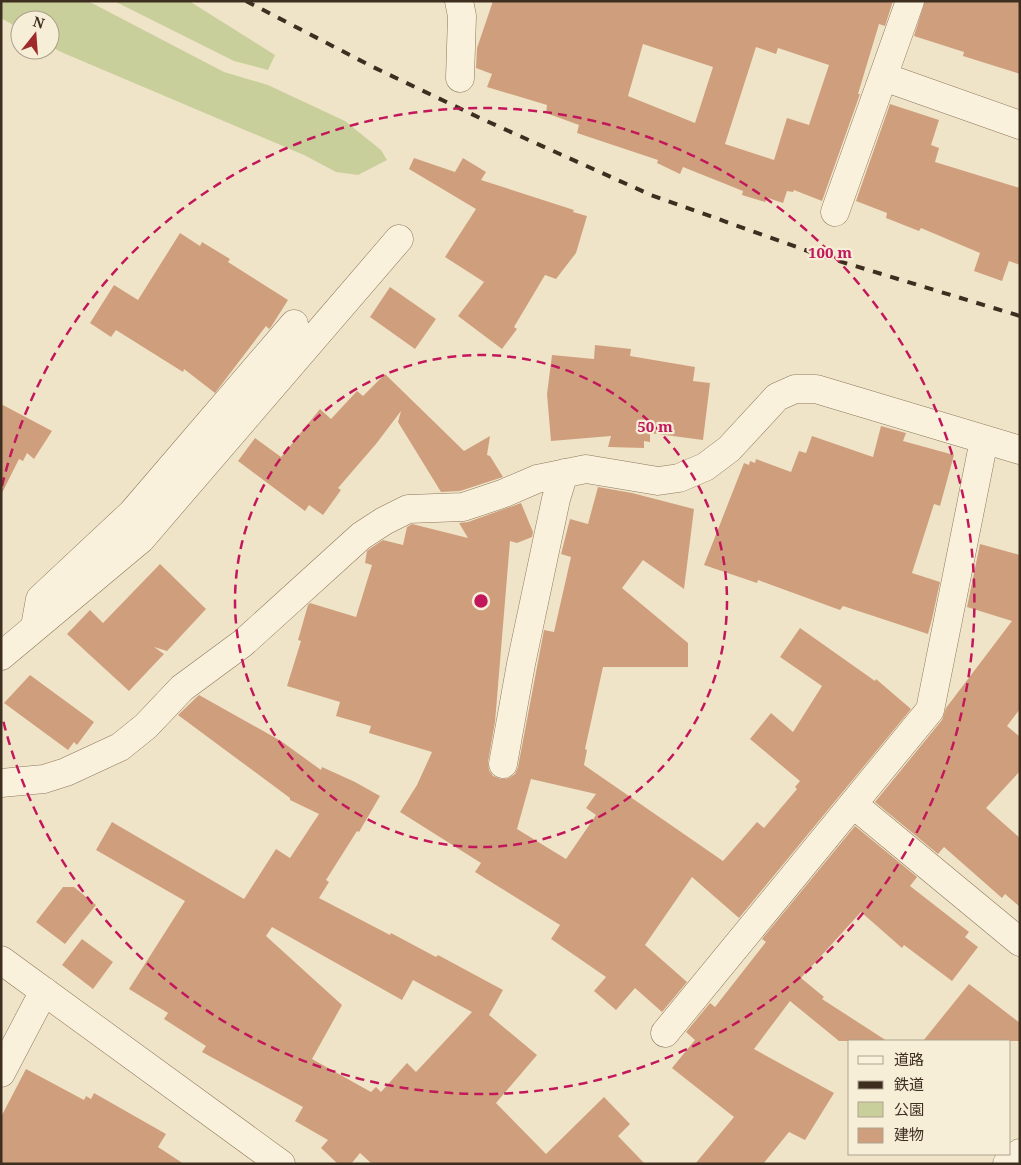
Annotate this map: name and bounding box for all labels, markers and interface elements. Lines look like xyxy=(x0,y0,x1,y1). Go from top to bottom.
north arrow xyxy=(10,10,60,60)
text: N xyxy=(31,11,47,33)
text: 100 m xyxy=(808,242,852,262)
text: 50 m xyxy=(637,416,673,436)
centre of rings xyxy=(472,592,490,610)
legend xyxy=(848,1040,1011,1155)
text: 道路 xyxy=(894,1049,924,1069)
text: 鉄道 xyxy=(894,1074,924,1094)
text: 公園 xyxy=(894,1099,924,1119)
text: 建物 xyxy=(894,1124,924,1144)

